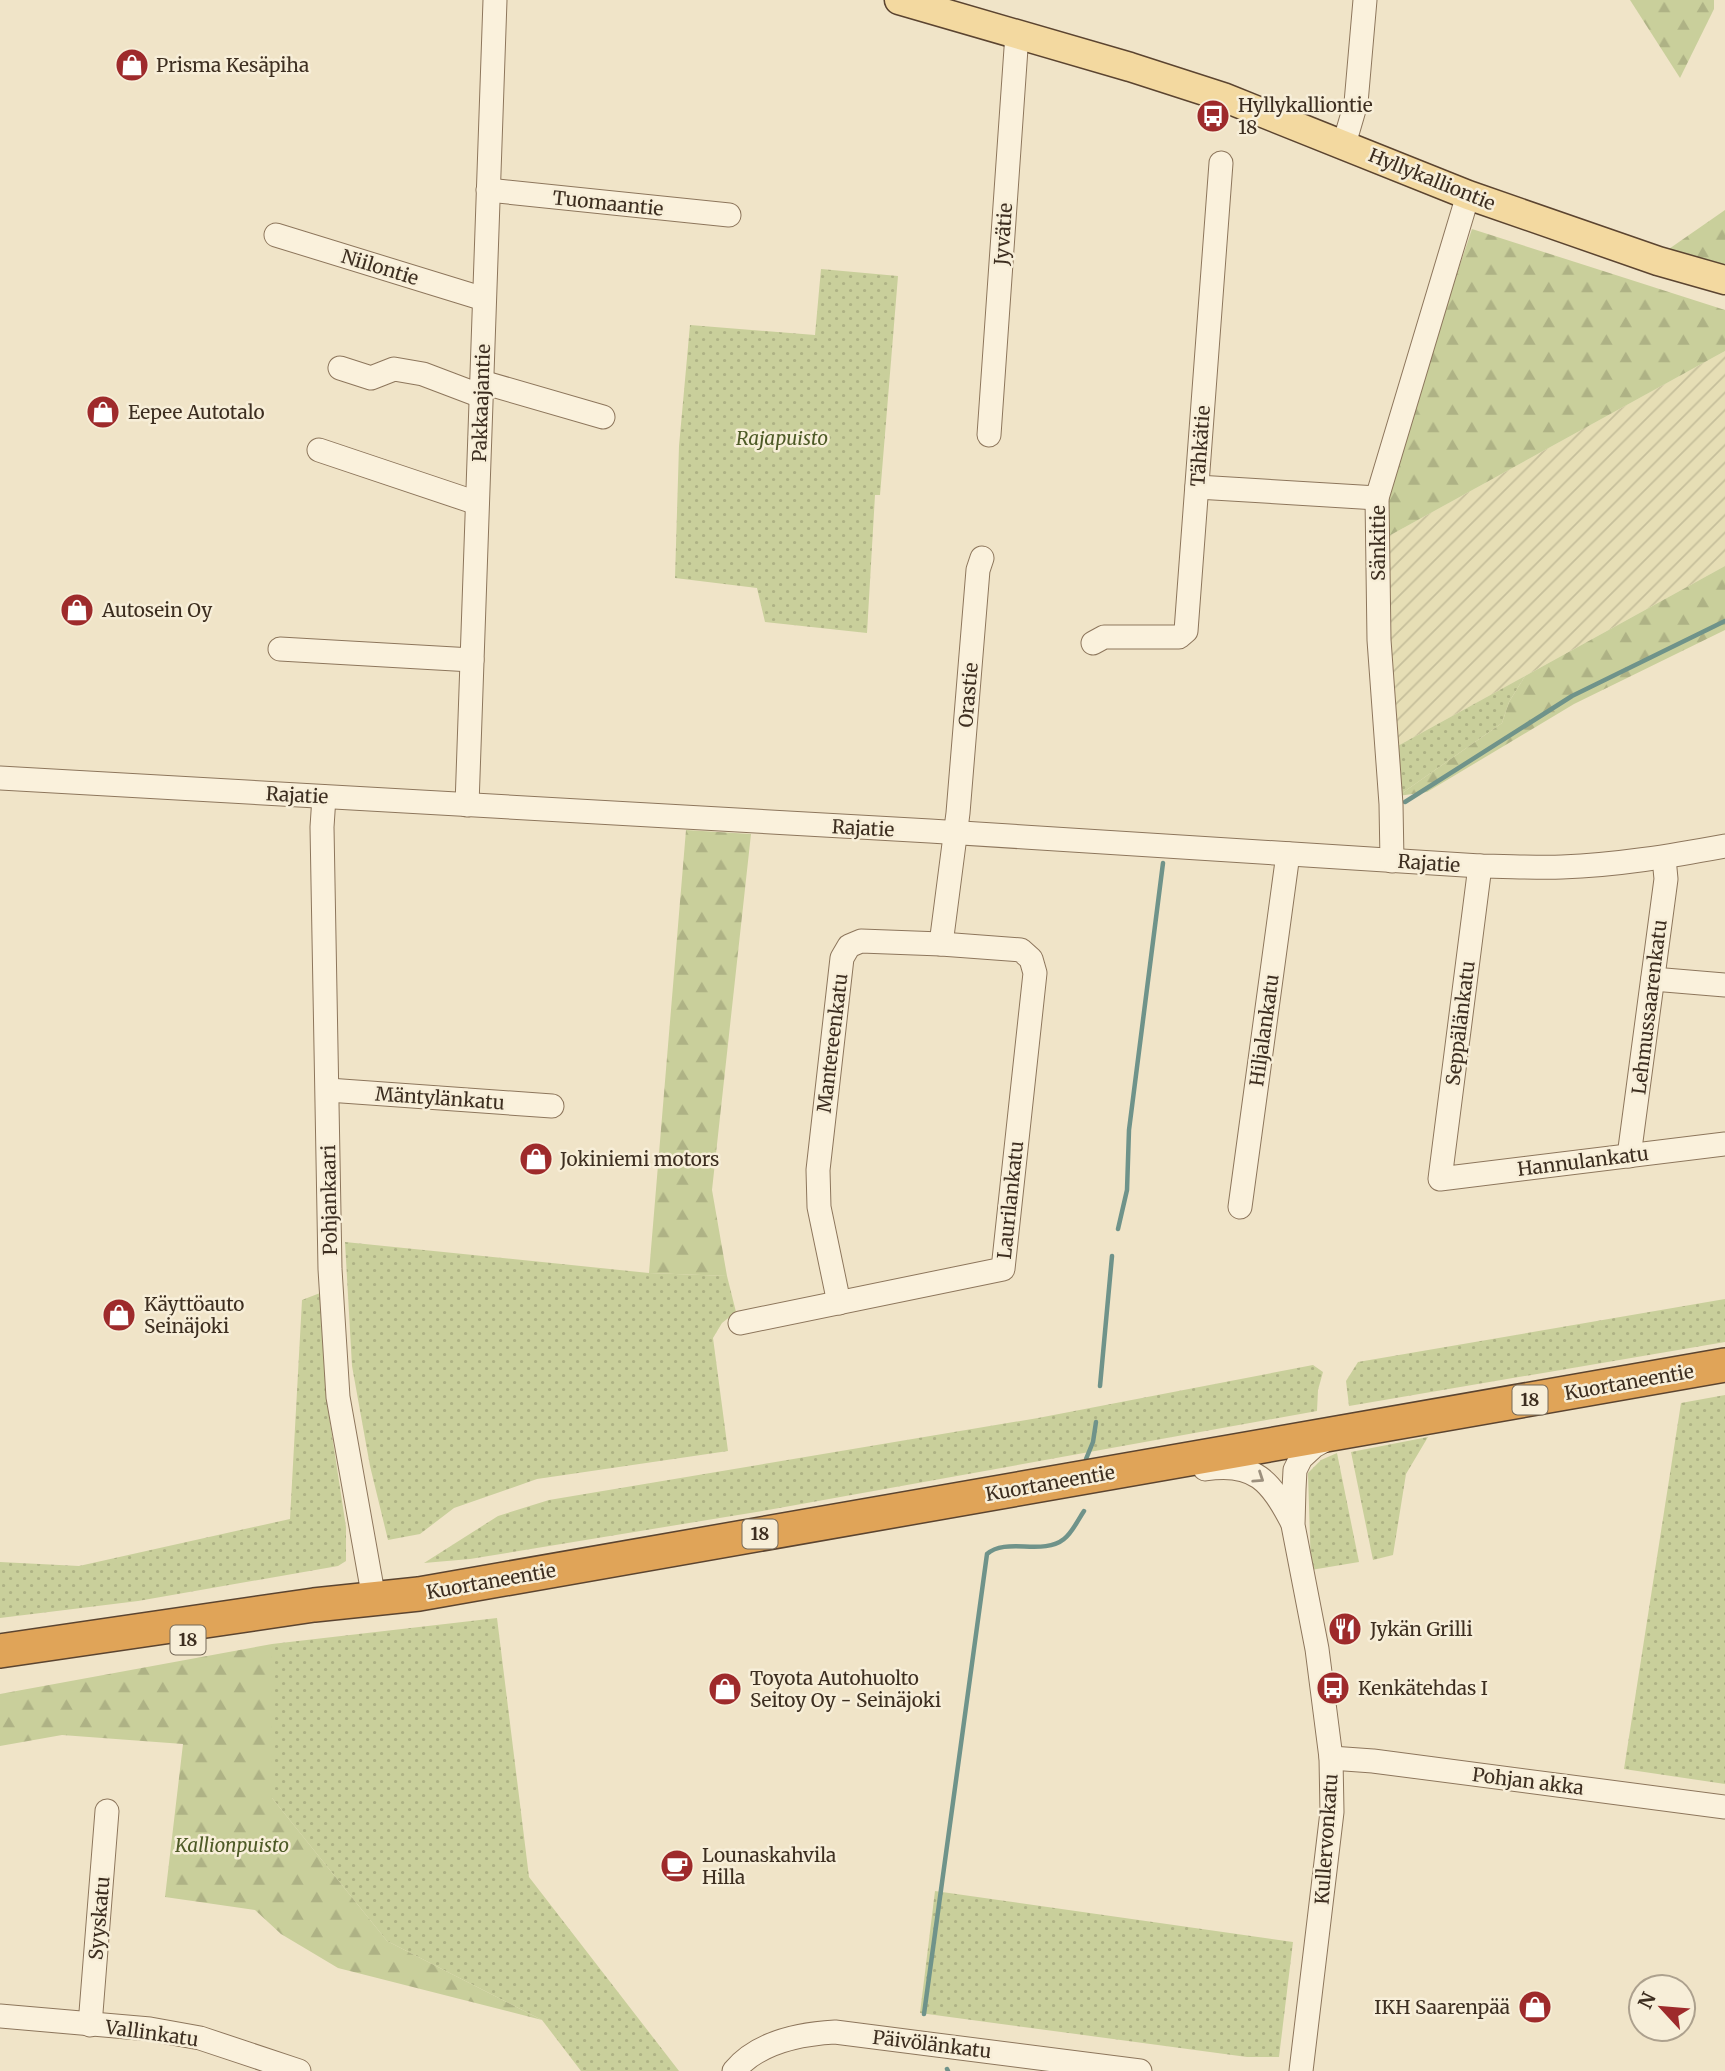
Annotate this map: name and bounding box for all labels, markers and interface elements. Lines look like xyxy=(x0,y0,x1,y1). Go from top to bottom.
shop icon: Prisma Kesäpiha xyxy=(113,46,151,84)
place label: Prisma Kesäpiha xyxy=(156,53,309,77)
place label: Hyllykalliontie 18 xyxy=(1238,93,1373,139)
bus stop icon: Hyllykalliontie 18 xyxy=(1194,97,1232,135)
street label: Hyllykalliontie xyxy=(1365,143,1499,215)
street label: Tuomaantie xyxy=(551,185,665,221)
street label: Jyvätie xyxy=(989,202,1017,267)
street label: Niilontie xyxy=(338,244,422,290)
street label: Pakkaajantie xyxy=(467,343,495,462)
shop icon: Eepee Autotalo xyxy=(84,393,122,431)
place label: Eepee Autotalo xyxy=(128,400,265,424)
street label: Tähkätie xyxy=(1185,404,1215,487)
park label: Rajapuisto xyxy=(736,426,828,450)
street label: Sänkitie xyxy=(1366,505,1390,581)
shop icon: Autosein Oy xyxy=(58,591,96,629)
place label: Autosein Oy xyxy=(101,598,212,622)
street label: Orastie xyxy=(953,661,983,729)
street label: Rajatie xyxy=(265,781,329,809)
street label: Rajatie xyxy=(831,814,895,842)
street label: Rajatie xyxy=(1397,849,1461,877)
street label: Lehmussaarenkatu xyxy=(1626,918,1672,1096)
street label: Seppälänkatu xyxy=(1440,959,1480,1087)
street label: Mantereenkatu xyxy=(812,972,852,1114)
street label: Hiljalankatu xyxy=(1244,972,1284,1088)
street label: Mäntylänkatu xyxy=(375,1082,506,1114)
shop icon: Jokiniemi motors xyxy=(517,1140,555,1178)
street label: Laurilankatu xyxy=(992,1140,1028,1260)
street label: Hannulankatu xyxy=(1516,1141,1650,1181)
street label: Pohjankaari xyxy=(316,1144,342,1256)
place label: Jokiniemi motors xyxy=(559,1147,719,1171)
place label: Käyttöauto Seinäjoki xyxy=(144,1292,244,1338)
shop icon: Käyttöauto Seinäjoki xyxy=(100,1296,138,1334)
street label: Kuortaneentie xyxy=(1562,1359,1696,1405)
road number: 18 xyxy=(1512,1386,1548,1414)
street label: Kuortaneentie xyxy=(983,1460,1117,1506)
one-way arrow xyxy=(1251,1470,1264,1483)
road number: 18 xyxy=(742,1520,778,1548)
street label: Kuortaneentie xyxy=(424,1558,558,1604)
restaurant icon: Jykän Grilli xyxy=(1326,1610,1364,1648)
place label: Jykän Grilli xyxy=(1369,1617,1473,1641)
road number: 18 xyxy=(170,1625,206,1654)
place label: Toyota Autohuolto Seitoy Oy - Seinäjoki xyxy=(750,1666,941,1712)
bus stop icon: Kenkätehdas I xyxy=(1314,1669,1352,1707)
shop icon: Toyota Autohuolto Seitoy Oy - Seinäjoki xyxy=(706,1670,744,1708)
place label: Kenkätehdas I xyxy=(1358,1676,1488,1700)
street label: Pohjan akka xyxy=(1471,1762,1585,1800)
street label: Kullervonkatu xyxy=(1309,1773,1343,1905)
park label: Kallionpuisto xyxy=(174,1833,289,1857)
place label: Lounaskahvila Hilla xyxy=(702,1843,836,1889)
cafe icon: Lounaskahvila Hilla xyxy=(658,1847,696,1885)
street label: Syyskatu xyxy=(83,1875,115,1961)
north arrow xyxy=(1627,1973,1697,2043)
shop icon: IKH Saarenpää xyxy=(1516,1988,1554,2026)
text: N xyxy=(1633,1989,1661,2013)
place label: IKH Saarenpää xyxy=(1374,1995,1510,2019)
street label: Vallinkatu xyxy=(103,2014,200,2051)
street label: Päivölänkatu xyxy=(871,2025,993,2063)

